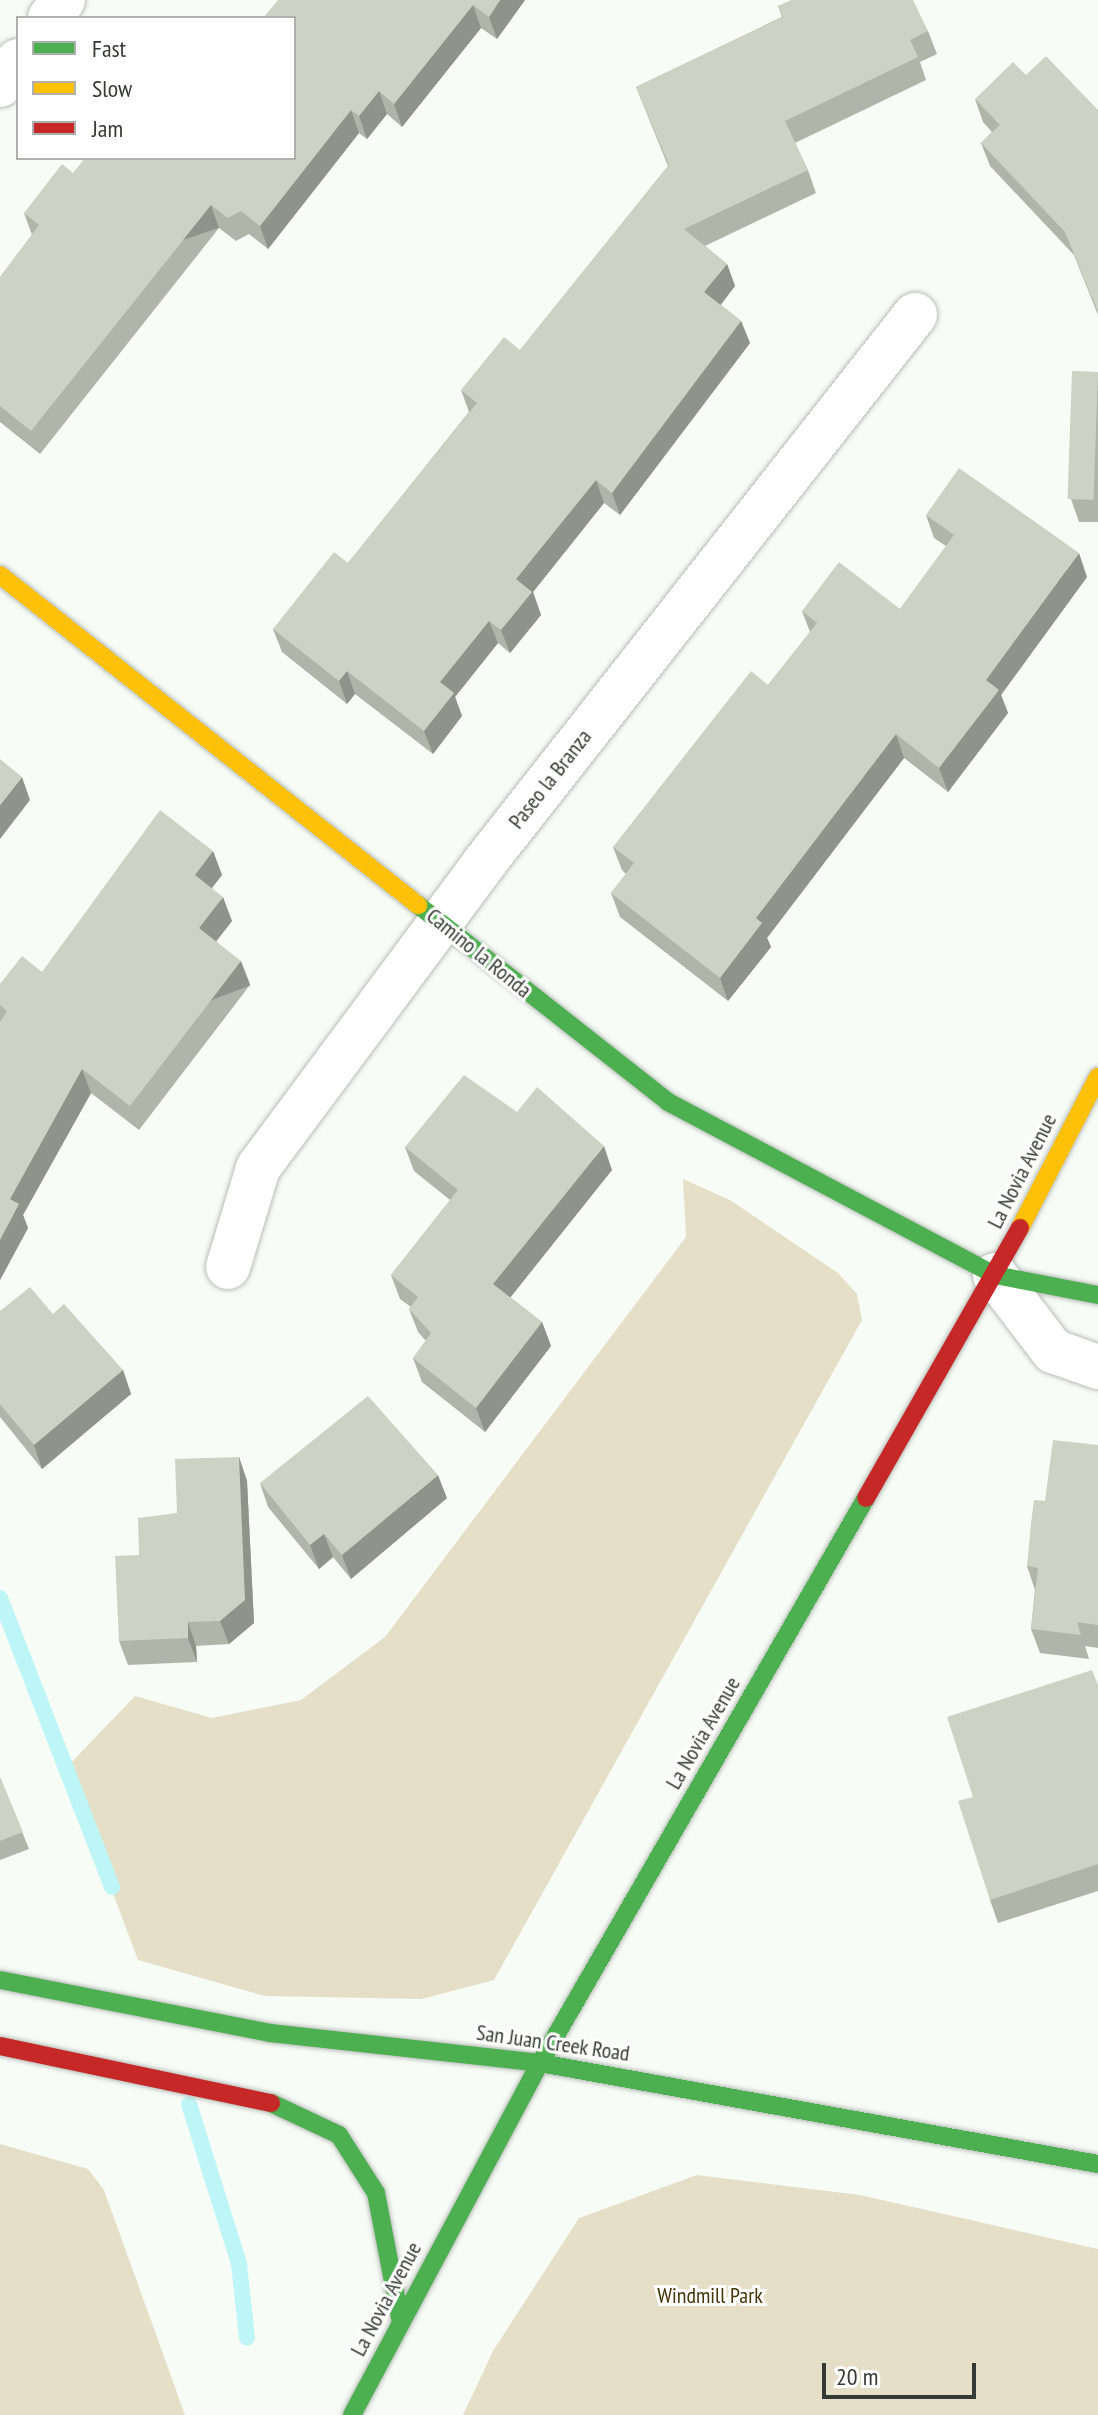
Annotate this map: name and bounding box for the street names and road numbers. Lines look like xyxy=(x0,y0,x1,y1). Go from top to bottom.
street label: Paseo la Branza xyxy=(503,724,597,834)
street label: Camino la Ronda xyxy=(421,903,537,1003)
street label: La Novia Avenue xyxy=(982,1109,1062,1233)
street label: La Novia Avenue xyxy=(660,1672,746,1794)
street label: San Juan Creek Road xyxy=(474,2019,632,2067)
street label: La Novia Avenue xyxy=(345,2237,427,2361)

